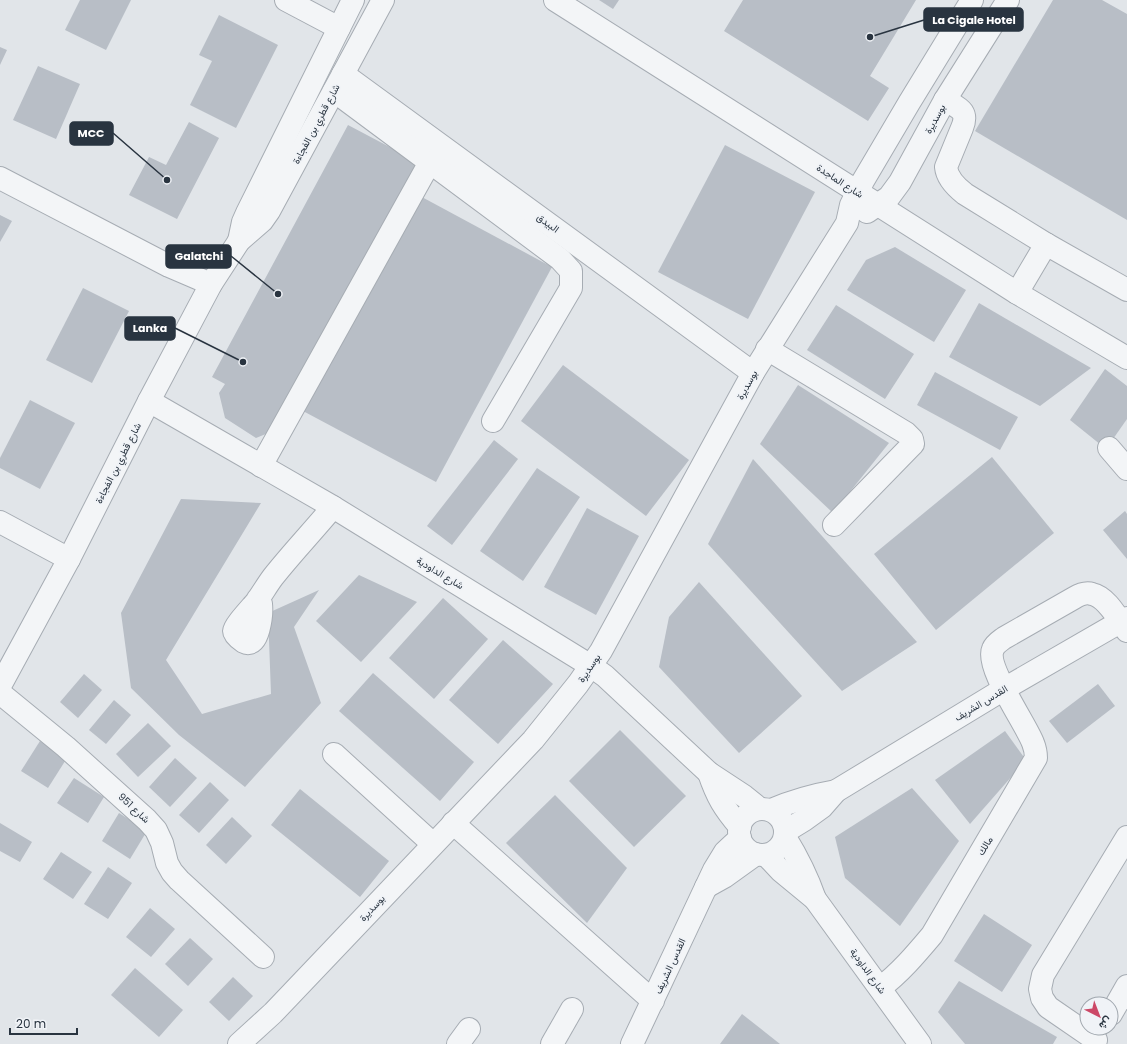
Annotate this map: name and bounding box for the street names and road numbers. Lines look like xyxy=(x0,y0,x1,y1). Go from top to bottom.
street label: شارع قطري بن الفجاءة xyxy=(289,81,344,167)
street label: بوسديرة xyxy=(921,101,949,137)
street label: شارع الماجدة xyxy=(814,160,866,202)
street label: البيدق xyxy=(534,210,562,236)
street label: بوسديرة xyxy=(733,367,761,403)
street label: شارع قطري بن الفجاءة xyxy=(91,420,146,506)
street label: شارع الداودية xyxy=(413,553,467,593)
street label: بوسديرة xyxy=(574,651,604,685)
street label: القدس الشريف xyxy=(951,681,1011,725)
street label: شارع 951 xyxy=(115,789,153,827)
street label: مالك xyxy=(973,834,997,858)
street label: بوسديرة xyxy=(356,891,388,925)
street label: القدس الشريف xyxy=(651,936,689,996)
street label: شارع الداودية xyxy=(846,945,890,997)

